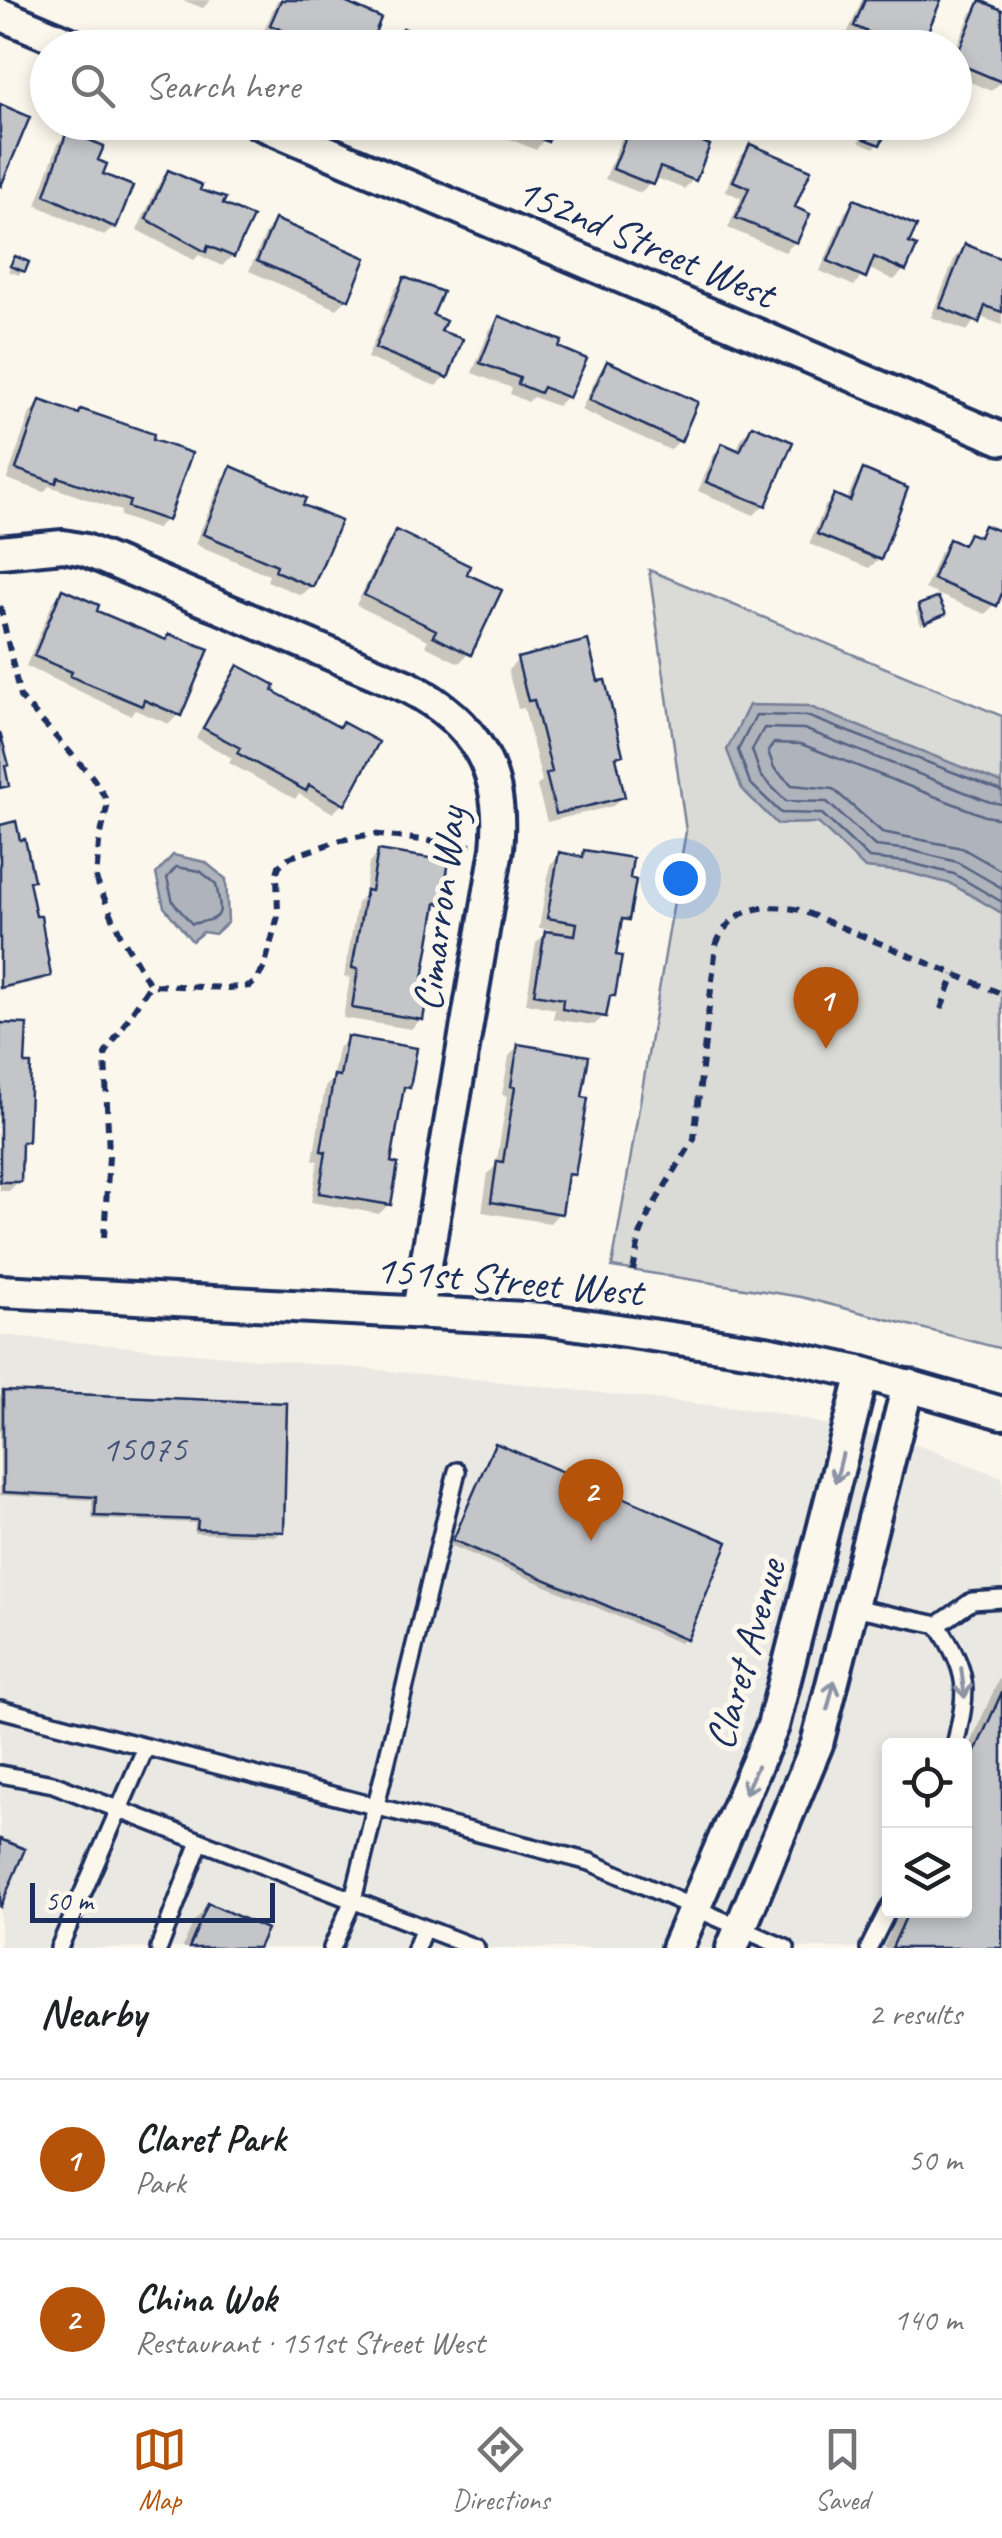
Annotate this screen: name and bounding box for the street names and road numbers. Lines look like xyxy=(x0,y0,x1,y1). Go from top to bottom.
street label: 152nd Street West xyxy=(508,164,786,322)
street label: Cimarron Way xyxy=(401,802,479,1014)
street label: 151st Street West xyxy=(373,1242,649,1319)
street label: Claret Avenue xyxy=(693,1551,798,1755)

